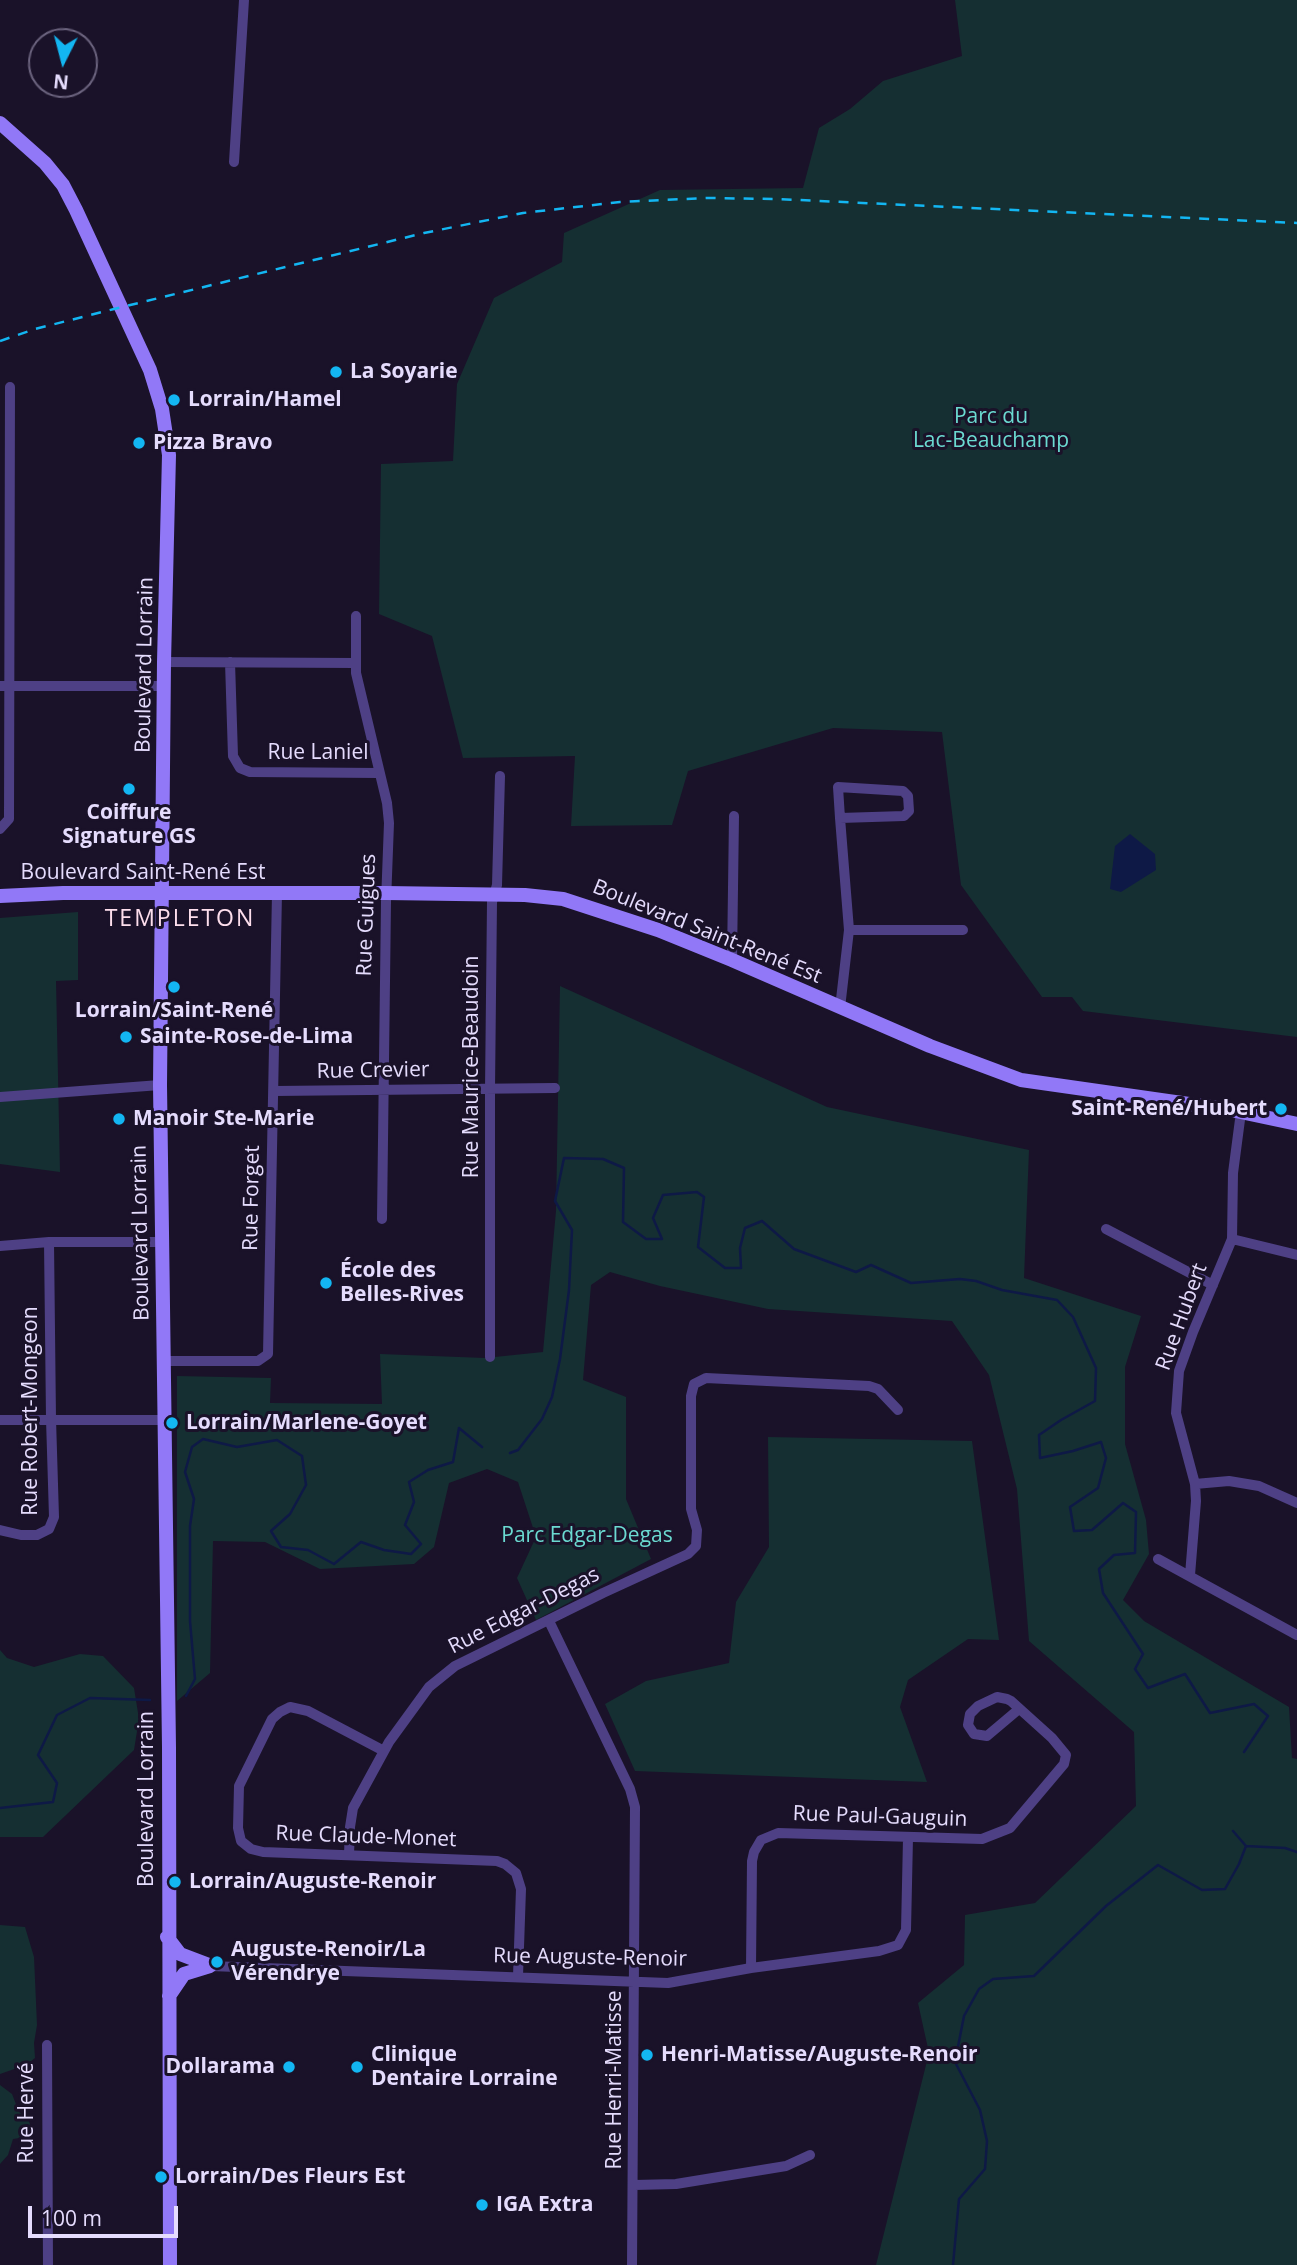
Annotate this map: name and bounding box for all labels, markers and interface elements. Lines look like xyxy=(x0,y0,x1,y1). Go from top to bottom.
north arrow xyxy=(28,28,98,98)
text: N xyxy=(52,68,70,96)
place label: La Soyarie xyxy=(350,359,458,385)
marker: La Soyarie xyxy=(328,364,344,380)
place label: Lorrain/Hamel xyxy=(188,387,342,413)
marker: Lorrain/Hamel xyxy=(166,392,182,408)
park label: Parc du Lac-Beauchamp xyxy=(913,404,1069,454)
place label: Pizza Bravo xyxy=(153,430,272,456)
marker: Pizza Bravo xyxy=(131,435,147,451)
street label: Boulevard Lorrain xyxy=(131,577,159,753)
street label: Rue Laniel xyxy=(268,740,368,766)
marker: Coiffure Signature GS xyxy=(121,781,137,797)
place label: Coiffure Signature GS xyxy=(62,800,196,850)
street label: Rue Guigues xyxy=(352,853,382,977)
street label: Boulevard Saint-René Est xyxy=(21,860,265,886)
street label: Boulevard Saint-René Est xyxy=(589,874,825,990)
district label: TEMPLETON xyxy=(106,905,254,933)
street label: Rue Maurice-Beaudoin xyxy=(459,956,485,1178)
marker: Lorrain/Saint-René xyxy=(166,979,182,995)
place label: Lorrain/Saint-René xyxy=(75,998,273,1024)
place label: Sainte-Rose-de-Lima xyxy=(140,1024,353,1050)
marker: Sainte-Rose-de-Lima xyxy=(118,1029,134,1045)
street label: Rue Crevier xyxy=(316,1057,430,1085)
place label: Saint-René/Hubert xyxy=(1071,1096,1267,1122)
marker: Saint-René/Hubert xyxy=(1273,1101,1289,1117)
place label: Manoir Ste-Marie xyxy=(133,1106,314,1132)
marker: Manoir Ste-Marie xyxy=(111,1111,127,1127)
street label: Boulevard Lorrain xyxy=(127,1145,155,1321)
street label: Rue Forget xyxy=(238,1145,266,1251)
place label: École des Belles-Rives xyxy=(340,1258,464,1308)
street label: Rue Hubert xyxy=(1151,1260,1213,1374)
marker: École des Belles-Rives xyxy=(318,1275,334,1291)
street label: Rue Robert-Mongeon xyxy=(18,1306,44,1516)
place label: Lorrain/Marlene-Goyet xyxy=(186,1410,427,1436)
marker: Lorrain/Marlene-Goyet xyxy=(164,1415,180,1431)
park label: Parc Edgar-Degas xyxy=(501,1523,673,1549)
street label: Rue Edgar-Degas xyxy=(444,1562,604,1660)
street label: Boulevard Lorrain xyxy=(134,1711,160,1887)
street label: Rue Paul-Gauguin xyxy=(792,1801,968,1833)
street label: Rue Claude-Monet xyxy=(275,1821,457,1853)
place label: Lorrain/Auguste-Renoir xyxy=(189,1869,436,1895)
marker: Lorrain/Auguste-Renoir xyxy=(167,1874,183,1890)
place label: Auguste-Renoir/La Vérendrye xyxy=(231,1937,426,1987)
street label: Rue Auguste-Renoir xyxy=(493,1944,687,1972)
marker: Auguste-Renoir/La Vérendrye xyxy=(209,1954,225,1970)
street label: Rue Henri-Matisse xyxy=(602,1990,628,2170)
place label: Clinique Dentaire Lorraine xyxy=(371,2042,558,2092)
place label: Henri-Matisse/Auguste-Renoir xyxy=(661,2042,978,2068)
marker: Henri-Matisse/Auguste-Renoir xyxy=(639,2047,655,2063)
place label: Dollarama xyxy=(165,2054,275,2080)
marker: Dollarama xyxy=(281,2059,297,2075)
marker: Clinique Dentaire Lorraine xyxy=(349,2059,365,2075)
street label: Rue Hervé xyxy=(14,2062,40,2164)
place label: Lorrain/Des Fleurs Est xyxy=(175,2164,405,2190)
marker: Lorrain/Des Fleurs Est xyxy=(153,2169,169,2185)
scale bar xyxy=(32,2192,182,2236)
place label: IGA Extra xyxy=(496,2192,593,2218)
marker: IGA Extra xyxy=(474,2197,490,2213)
text: 100 m xyxy=(41,2204,102,2232)

